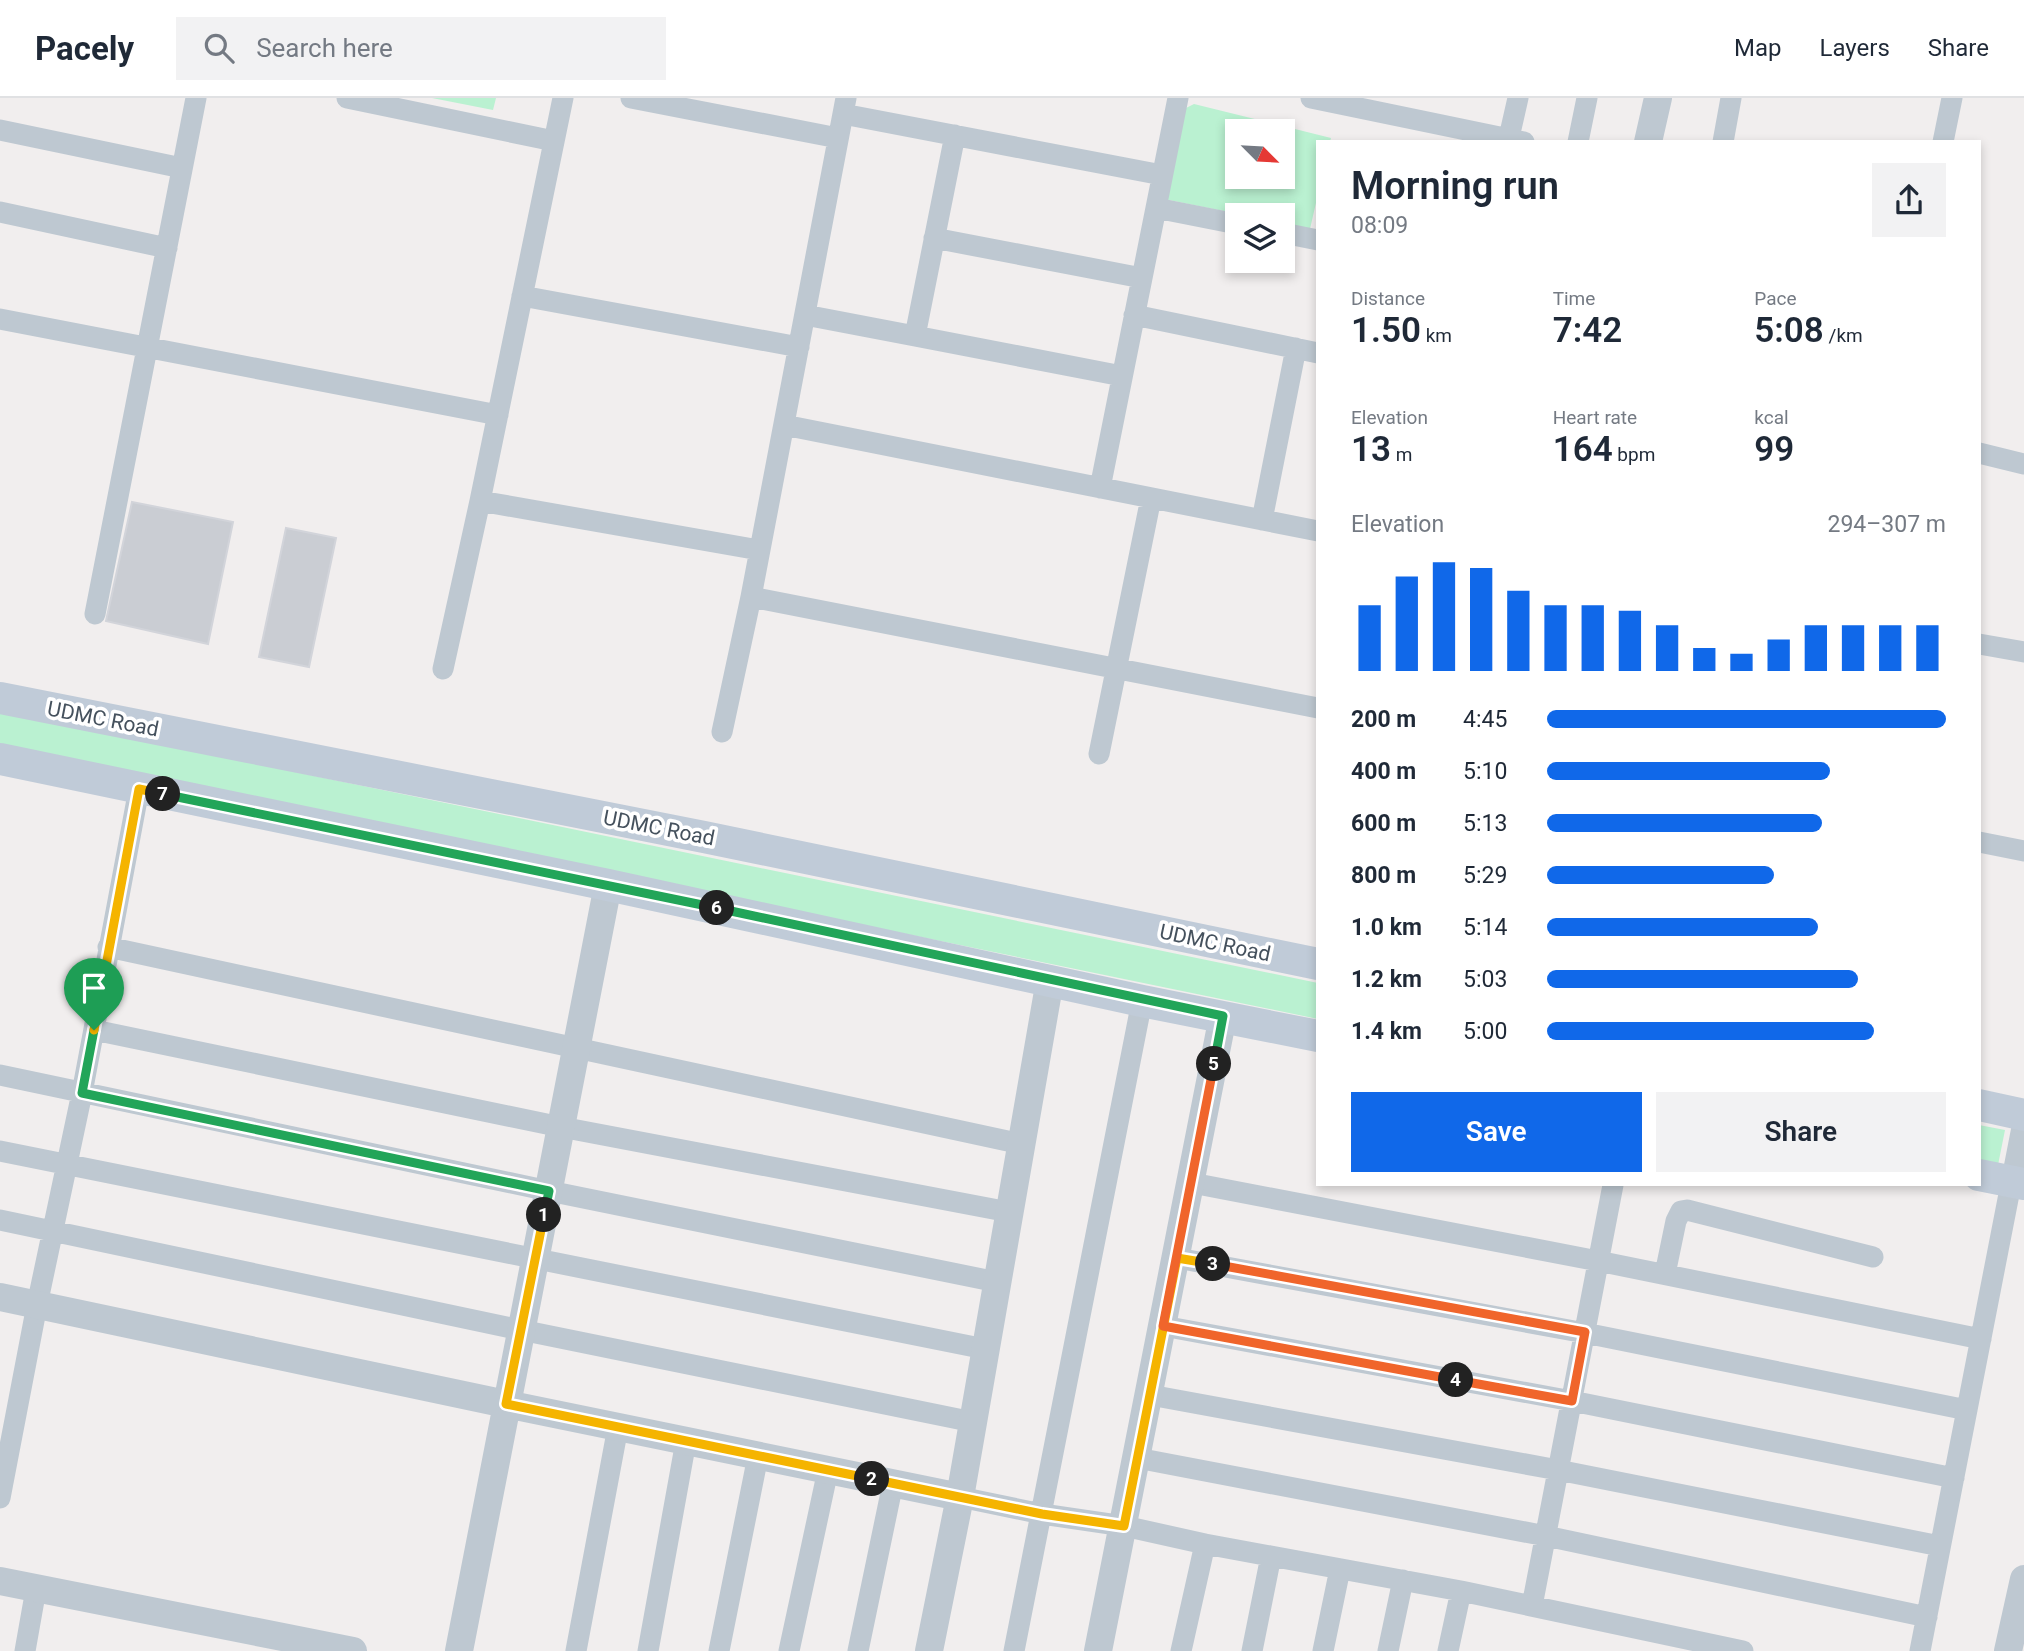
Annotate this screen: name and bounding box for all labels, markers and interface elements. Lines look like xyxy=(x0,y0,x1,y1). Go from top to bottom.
search box xyxy=(176,17,666,80)
text: Pacely xyxy=(35,29,134,68)
icon: search xyxy=(200,29,238,67)
text: Search here xyxy=(256,33,393,63)
text: Map xyxy=(1734,34,1782,62)
text: Layers xyxy=(1820,34,1890,62)
text: Share xyxy=(1928,34,1989,62)
north arrow xyxy=(1225,119,1295,189)
map controls xyxy=(1225,119,1295,273)
button: share xyxy=(1872,163,1946,237)
text: Morning run xyxy=(1351,164,1559,208)
button: layers xyxy=(1225,203,1295,273)
text: 08:09 xyxy=(1351,212,1408,239)
text: Distance xyxy=(1351,287,1425,310)
text: Time xyxy=(1553,287,1595,310)
text: Pace xyxy=(1754,287,1797,310)
text: 1.50 xyxy=(1351,310,1421,351)
text: 7:42 xyxy=(1553,310,1622,351)
text: 5:08 xyxy=(1754,310,1824,351)
text: km xyxy=(1421,324,1452,347)
text: /km xyxy=(1824,324,1863,347)
text: Elevation xyxy=(1351,406,1428,429)
text: Heart rate xyxy=(1553,406,1637,429)
text: kcal xyxy=(1754,406,1789,429)
text: 13 xyxy=(1351,429,1391,470)
text: 164 xyxy=(1553,429,1613,470)
text: 99 xyxy=(1754,429,1794,470)
text: m xyxy=(1391,443,1412,466)
text: bpm xyxy=(1613,443,1655,466)
text: Elevation xyxy=(1351,511,1444,538)
text: 294–307 m xyxy=(1827,511,1946,538)
street label: UDMC Road xyxy=(45,696,161,742)
text: 200 m xyxy=(1351,706,1416,733)
text: 4:45 xyxy=(1463,706,1507,733)
text: 400 m xyxy=(1351,758,1416,785)
text: 5:10 xyxy=(1463,758,1507,785)
pin: 7 xyxy=(146,776,180,812)
text: 7 xyxy=(157,782,168,805)
street label: UDMC Road xyxy=(601,805,717,851)
text: 600 m xyxy=(1351,810,1416,837)
text: 5:13 xyxy=(1463,810,1507,837)
text: 800 m xyxy=(1351,862,1416,889)
text: 5:29 xyxy=(1463,862,1507,889)
pin: 6 xyxy=(700,890,734,926)
text: 6 xyxy=(711,896,722,919)
text: 1.0 km xyxy=(1351,914,1422,941)
text: 5:14 xyxy=(1463,914,1507,941)
street label: UDMC Road xyxy=(1157,920,1273,966)
pin xyxy=(64,958,124,1030)
text: 1.2 km xyxy=(1351,966,1422,993)
text: 5:03 xyxy=(1463,966,1507,993)
icon: arrive xyxy=(75,969,113,1007)
text: 1.4 km xyxy=(1351,1018,1422,1045)
text: 5:00 xyxy=(1463,1018,1507,1045)
pin: 5 xyxy=(1196,1046,1232,1082)
text: 5 xyxy=(1208,1052,1219,1075)
button: Save xyxy=(1351,1092,1642,1172)
button: Share xyxy=(1656,1092,1946,1172)
pin: 1 xyxy=(526,1198,562,1232)
text: 1 xyxy=(538,1203,549,1226)
pin: 3 xyxy=(1196,1246,1230,1282)
text: 3 xyxy=(1207,1252,1218,1275)
pin: 4 xyxy=(1438,1362,1474,1398)
text: 4 xyxy=(1450,1368,1461,1391)
pin: 2 xyxy=(854,1462,890,1496)
text: 2 xyxy=(866,1467,877,1490)

